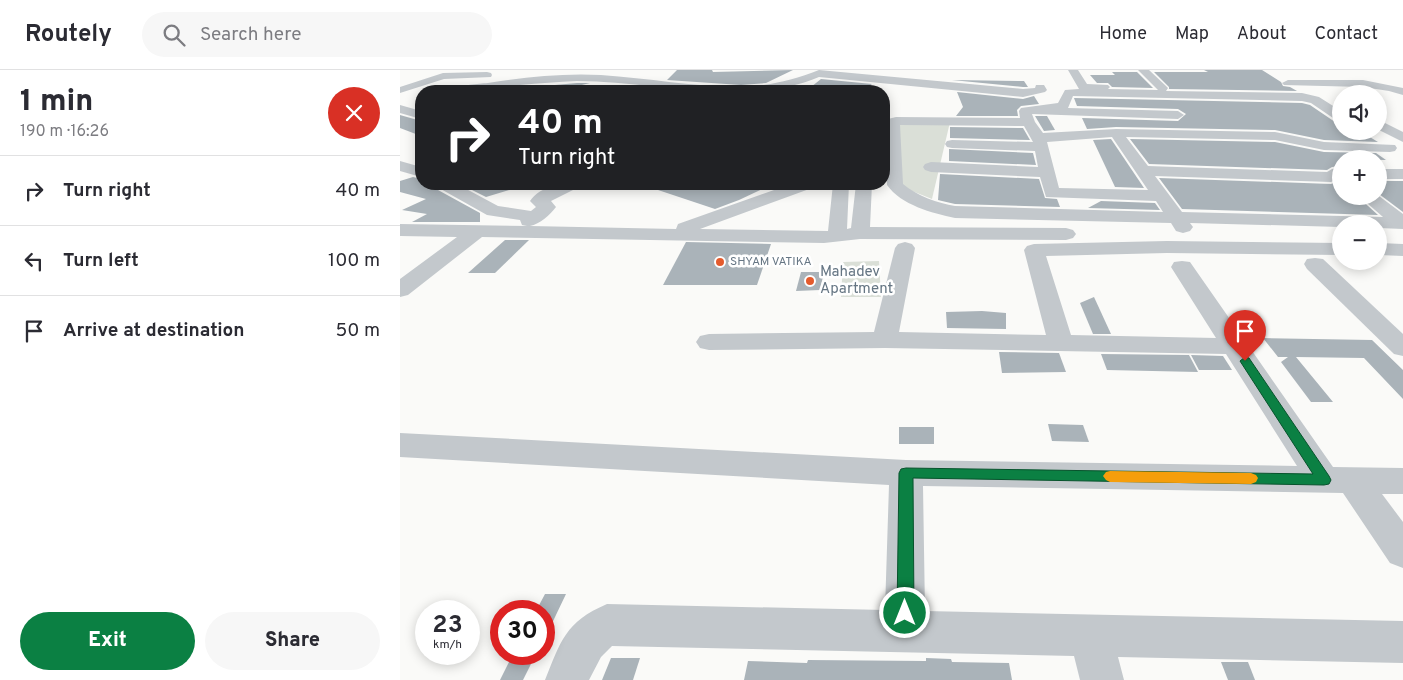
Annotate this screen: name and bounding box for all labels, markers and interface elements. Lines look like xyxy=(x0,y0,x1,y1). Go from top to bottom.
search box xyxy=(142,12,492,57)
text: Routely xyxy=(25,20,112,50)
icon: search xyxy=(160,21,188,49)
text: Search here xyxy=(200,23,301,47)
text: Home xyxy=(1099,23,1147,46)
text: Map xyxy=(1175,23,1209,46)
text: About xyxy=(1237,23,1286,46)
text: Contact xyxy=(1314,23,1378,46)
text: 1 min xyxy=(20,84,93,121)
map controls xyxy=(1332,85,1387,270)
button: sound xyxy=(1332,85,1387,140)
button: close xyxy=(328,87,380,139)
text: 40 m xyxy=(518,102,603,146)
icon: right xyxy=(435,105,500,170)
text: 190 m · 16:26 xyxy=(20,122,109,142)
text: Turn right xyxy=(518,145,615,172)
button: + xyxy=(1332,150,1387,205)
icon: right xyxy=(20,177,48,205)
text: Turn right xyxy=(63,179,151,203)
text: 40 m xyxy=(335,179,380,203)
button: − xyxy=(1332,215,1387,270)
icon: left xyxy=(20,247,48,275)
text: Turn left xyxy=(63,249,139,273)
text: 100 m xyxy=(328,249,380,273)
place label: SHYAM VATIKA xyxy=(730,254,812,270)
marker: SHYAM VATIKA xyxy=(714,256,726,268)
place label: Mahadev Apartment xyxy=(820,263,893,299)
marker: Mahadev Apartment xyxy=(804,275,816,287)
pin xyxy=(1224,310,1266,361)
icon: arrive xyxy=(20,317,48,345)
icon: arrive xyxy=(1231,317,1259,345)
text: Arrive at destination xyxy=(63,319,244,343)
text: 50 m xyxy=(335,319,380,343)
position arrow xyxy=(878,586,930,638)
speed limit sign: 30 xyxy=(490,600,555,665)
text: 23 xyxy=(432,610,463,642)
button: Exit xyxy=(20,612,195,670)
button: Share xyxy=(205,612,380,670)
text: km/h xyxy=(433,637,462,653)

